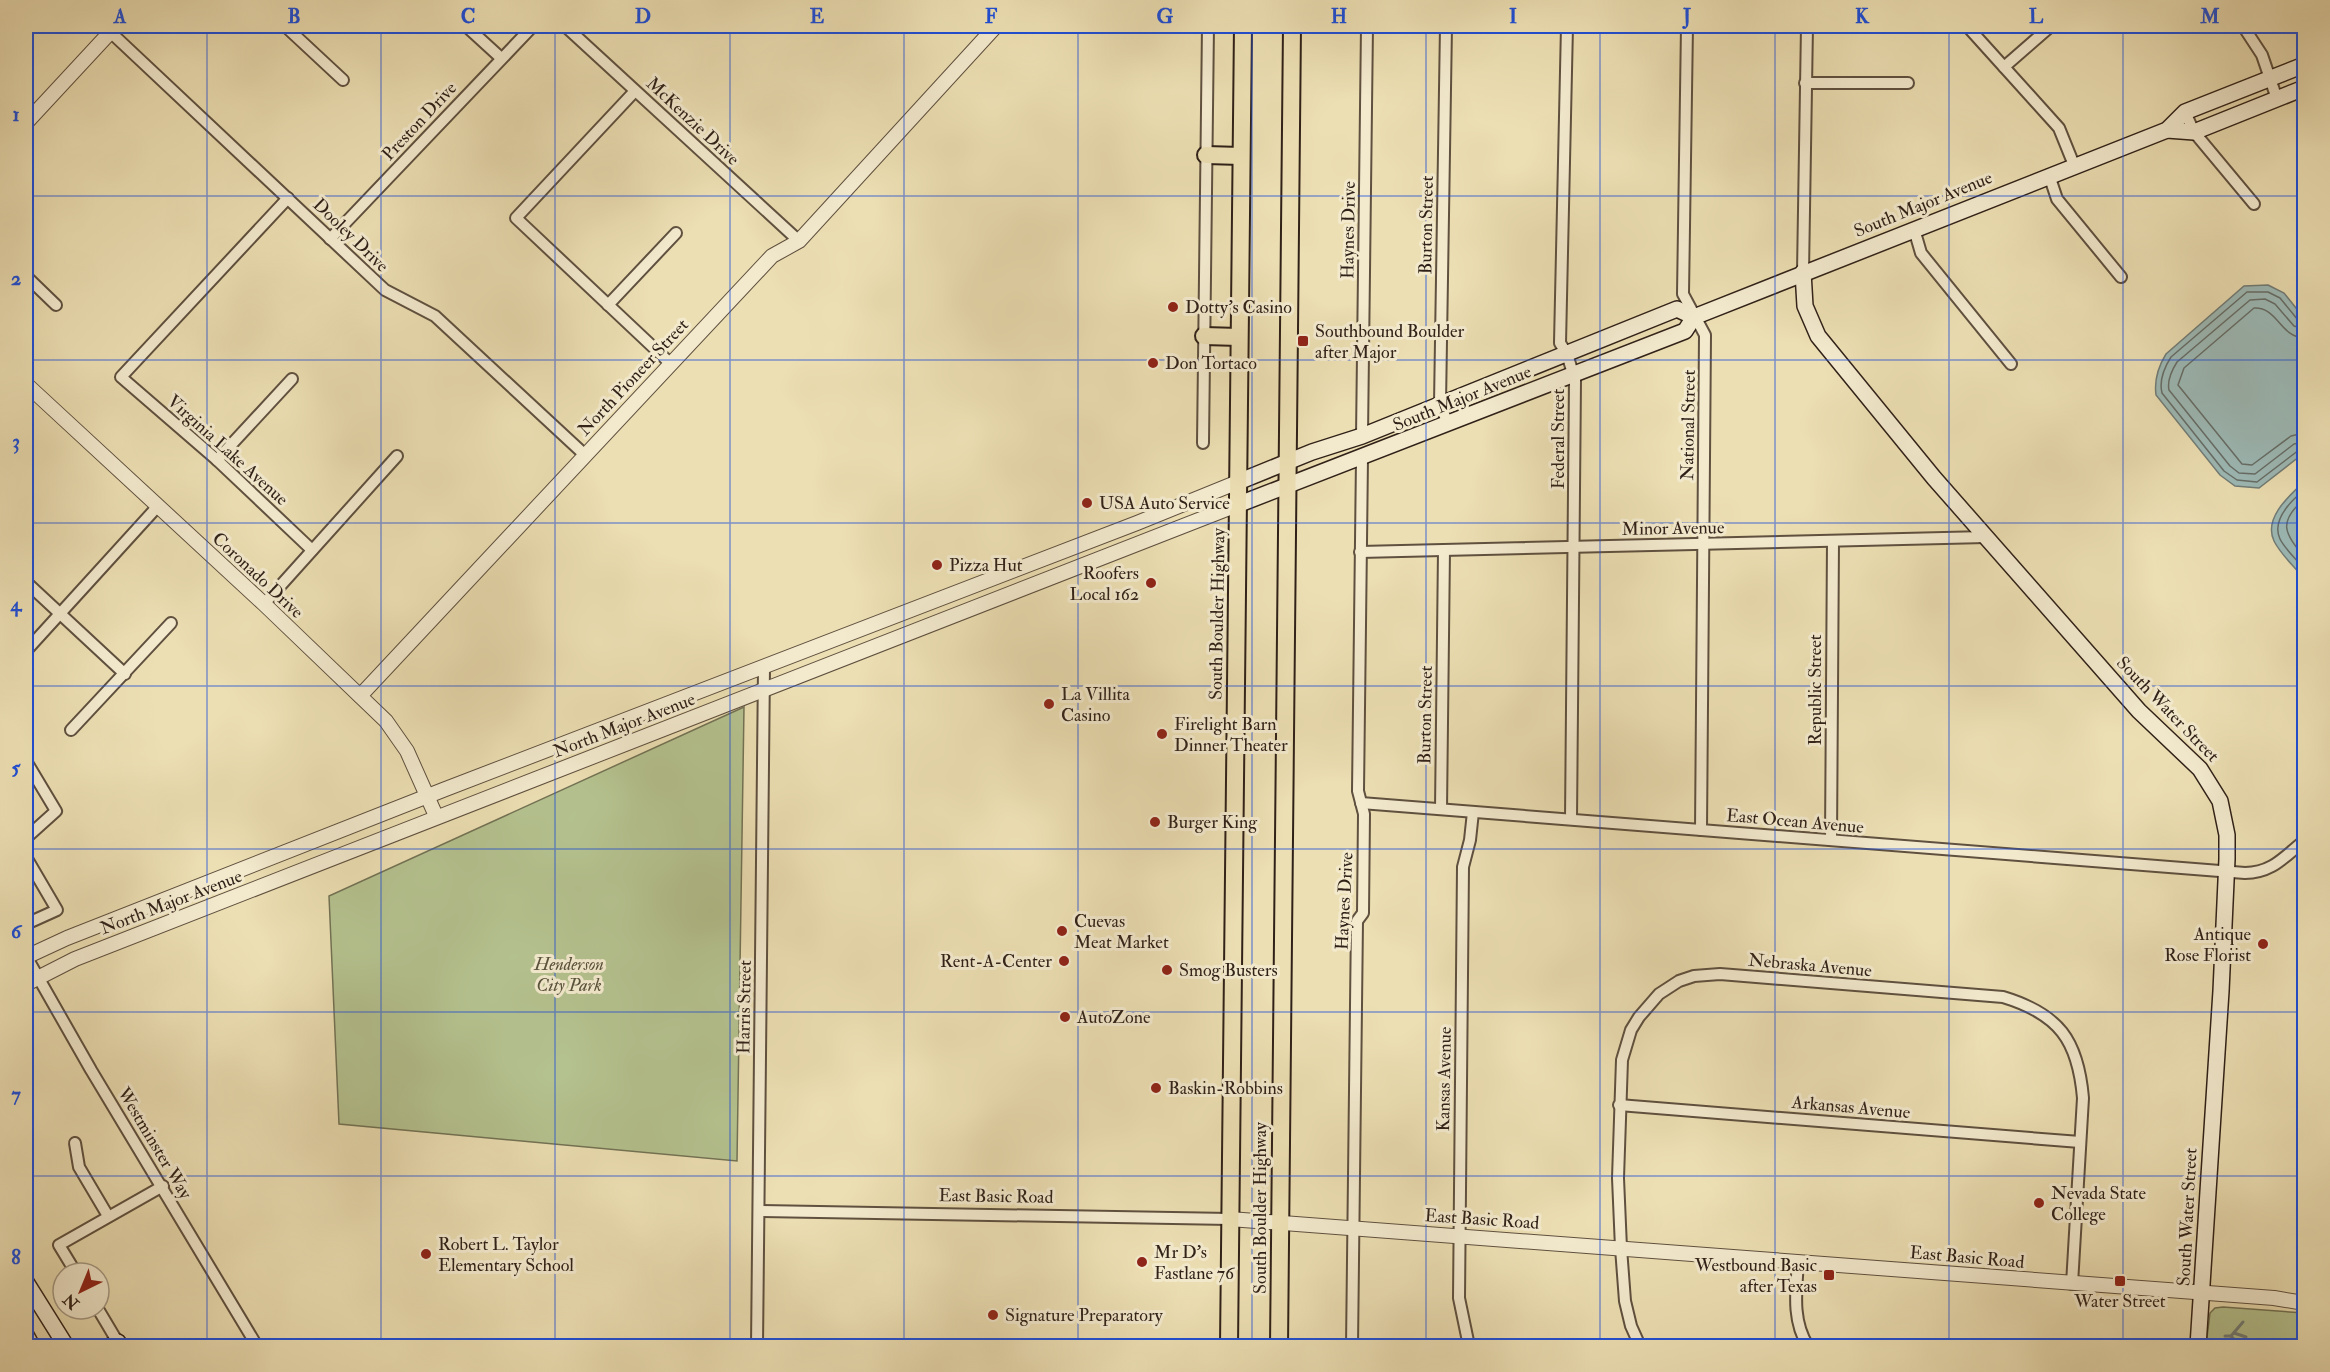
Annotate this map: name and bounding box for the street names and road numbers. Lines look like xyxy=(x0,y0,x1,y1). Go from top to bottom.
street label: McKenzie Drive xyxy=(641,72,744,171)
street label: Preston Drive xyxy=(377,77,462,166)
street label: South Major Avenue xyxy=(1851,166,1996,243)
street label: Burton Street xyxy=(1414,175,1439,275)
street label: Haynes Drive xyxy=(1336,180,1361,279)
street label: Dooley Drive xyxy=(308,193,394,278)
street label: North Pioneer Street xyxy=(573,314,694,441)
street label: South Major Avenue xyxy=(1390,360,1535,437)
street label: National Street xyxy=(1676,369,1701,481)
street label: Federal Street xyxy=(1547,389,1570,489)
street label: Virginia Lake Avenue xyxy=(162,390,293,511)
street label: Minor Avenue xyxy=(1621,516,1725,541)
street label: Coronado Drive xyxy=(207,527,308,624)
street label: South Boulder Highway xyxy=(1205,527,1231,700)
street label: Republic Street xyxy=(1804,634,1827,746)
street label: South Water Street xyxy=(2111,652,2224,767)
street label: Burton Street xyxy=(1413,665,1438,765)
street label: North Major Avenue xyxy=(550,688,699,763)
street label: East Ocean Avenue xyxy=(1725,804,1865,839)
street label: Haynes Drive xyxy=(1330,851,1359,950)
street label: North Major Avenue xyxy=(97,865,246,940)
street label: Nebraska Avenue xyxy=(1747,949,1873,982)
street label: Harris Street xyxy=(732,960,757,1054)
street label: Kansas Avenue xyxy=(1432,1026,1457,1132)
street label: Westminster Way xyxy=(112,1082,197,1204)
street label: Arkansas Avenue xyxy=(1790,1091,1912,1124)
street label: South Boulder Highway xyxy=(1249,1121,1272,1294)
street label: South Water Street xyxy=(2172,1147,2203,1287)
street label: East Basic Road xyxy=(938,1184,1054,1209)
street label: East Basic Road xyxy=(1424,1204,1540,1235)
street label: East Basic Road xyxy=(1909,1241,2025,1274)

